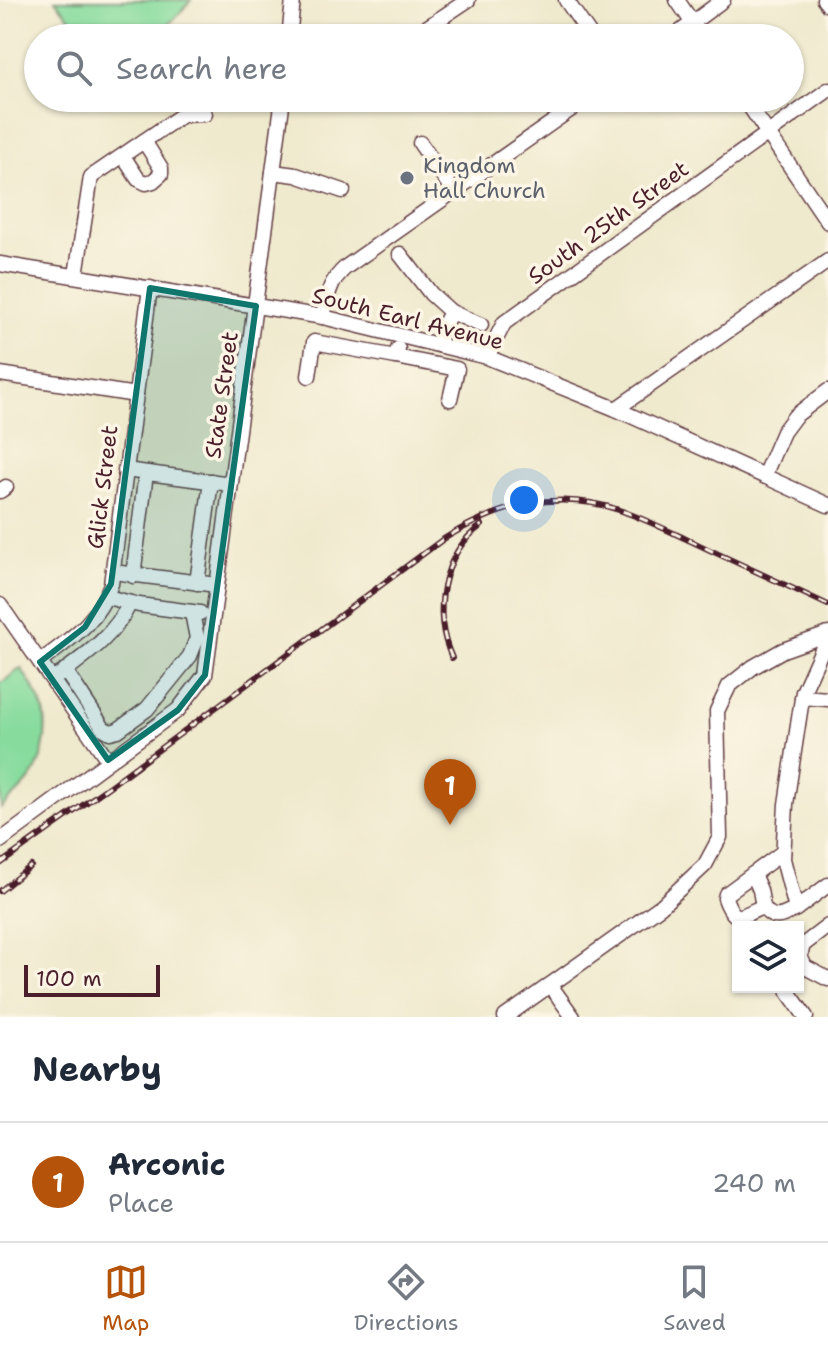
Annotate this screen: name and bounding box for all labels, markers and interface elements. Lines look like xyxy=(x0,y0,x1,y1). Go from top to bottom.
search box xyxy=(24,24,804,112)
icon: search xyxy=(52,46,96,90)
text: Search here xyxy=(116,48,287,89)
place label: Kingdom Hall Church xyxy=(423,151,546,205)
street label: South 25th Street xyxy=(522,154,694,291)
marker: Kingdom Hall Church xyxy=(398,169,416,187)
street label: South Earl Avenue xyxy=(309,281,507,356)
street label: State Street xyxy=(198,330,245,461)
street label: Glick Street xyxy=(81,424,124,551)
your location xyxy=(504,480,544,520)
pin: 1 xyxy=(424,759,476,825)
map controls xyxy=(732,921,804,993)
button: layers xyxy=(732,921,804,993)
scale bar xyxy=(24,961,160,997)
text: 100 m xyxy=(36,964,102,993)
text: Nearby xyxy=(32,1046,162,1092)
text: Arconic xyxy=(108,1144,226,1185)
text: 1 xyxy=(52,1165,64,1200)
text: 240 m xyxy=(712,1165,796,1200)
text: Place xyxy=(108,1185,174,1220)
tab: Map xyxy=(102,1260,149,1337)
tab: Directions xyxy=(354,1260,459,1337)
tab: Saved xyxy=(663,1260,726,1337)

